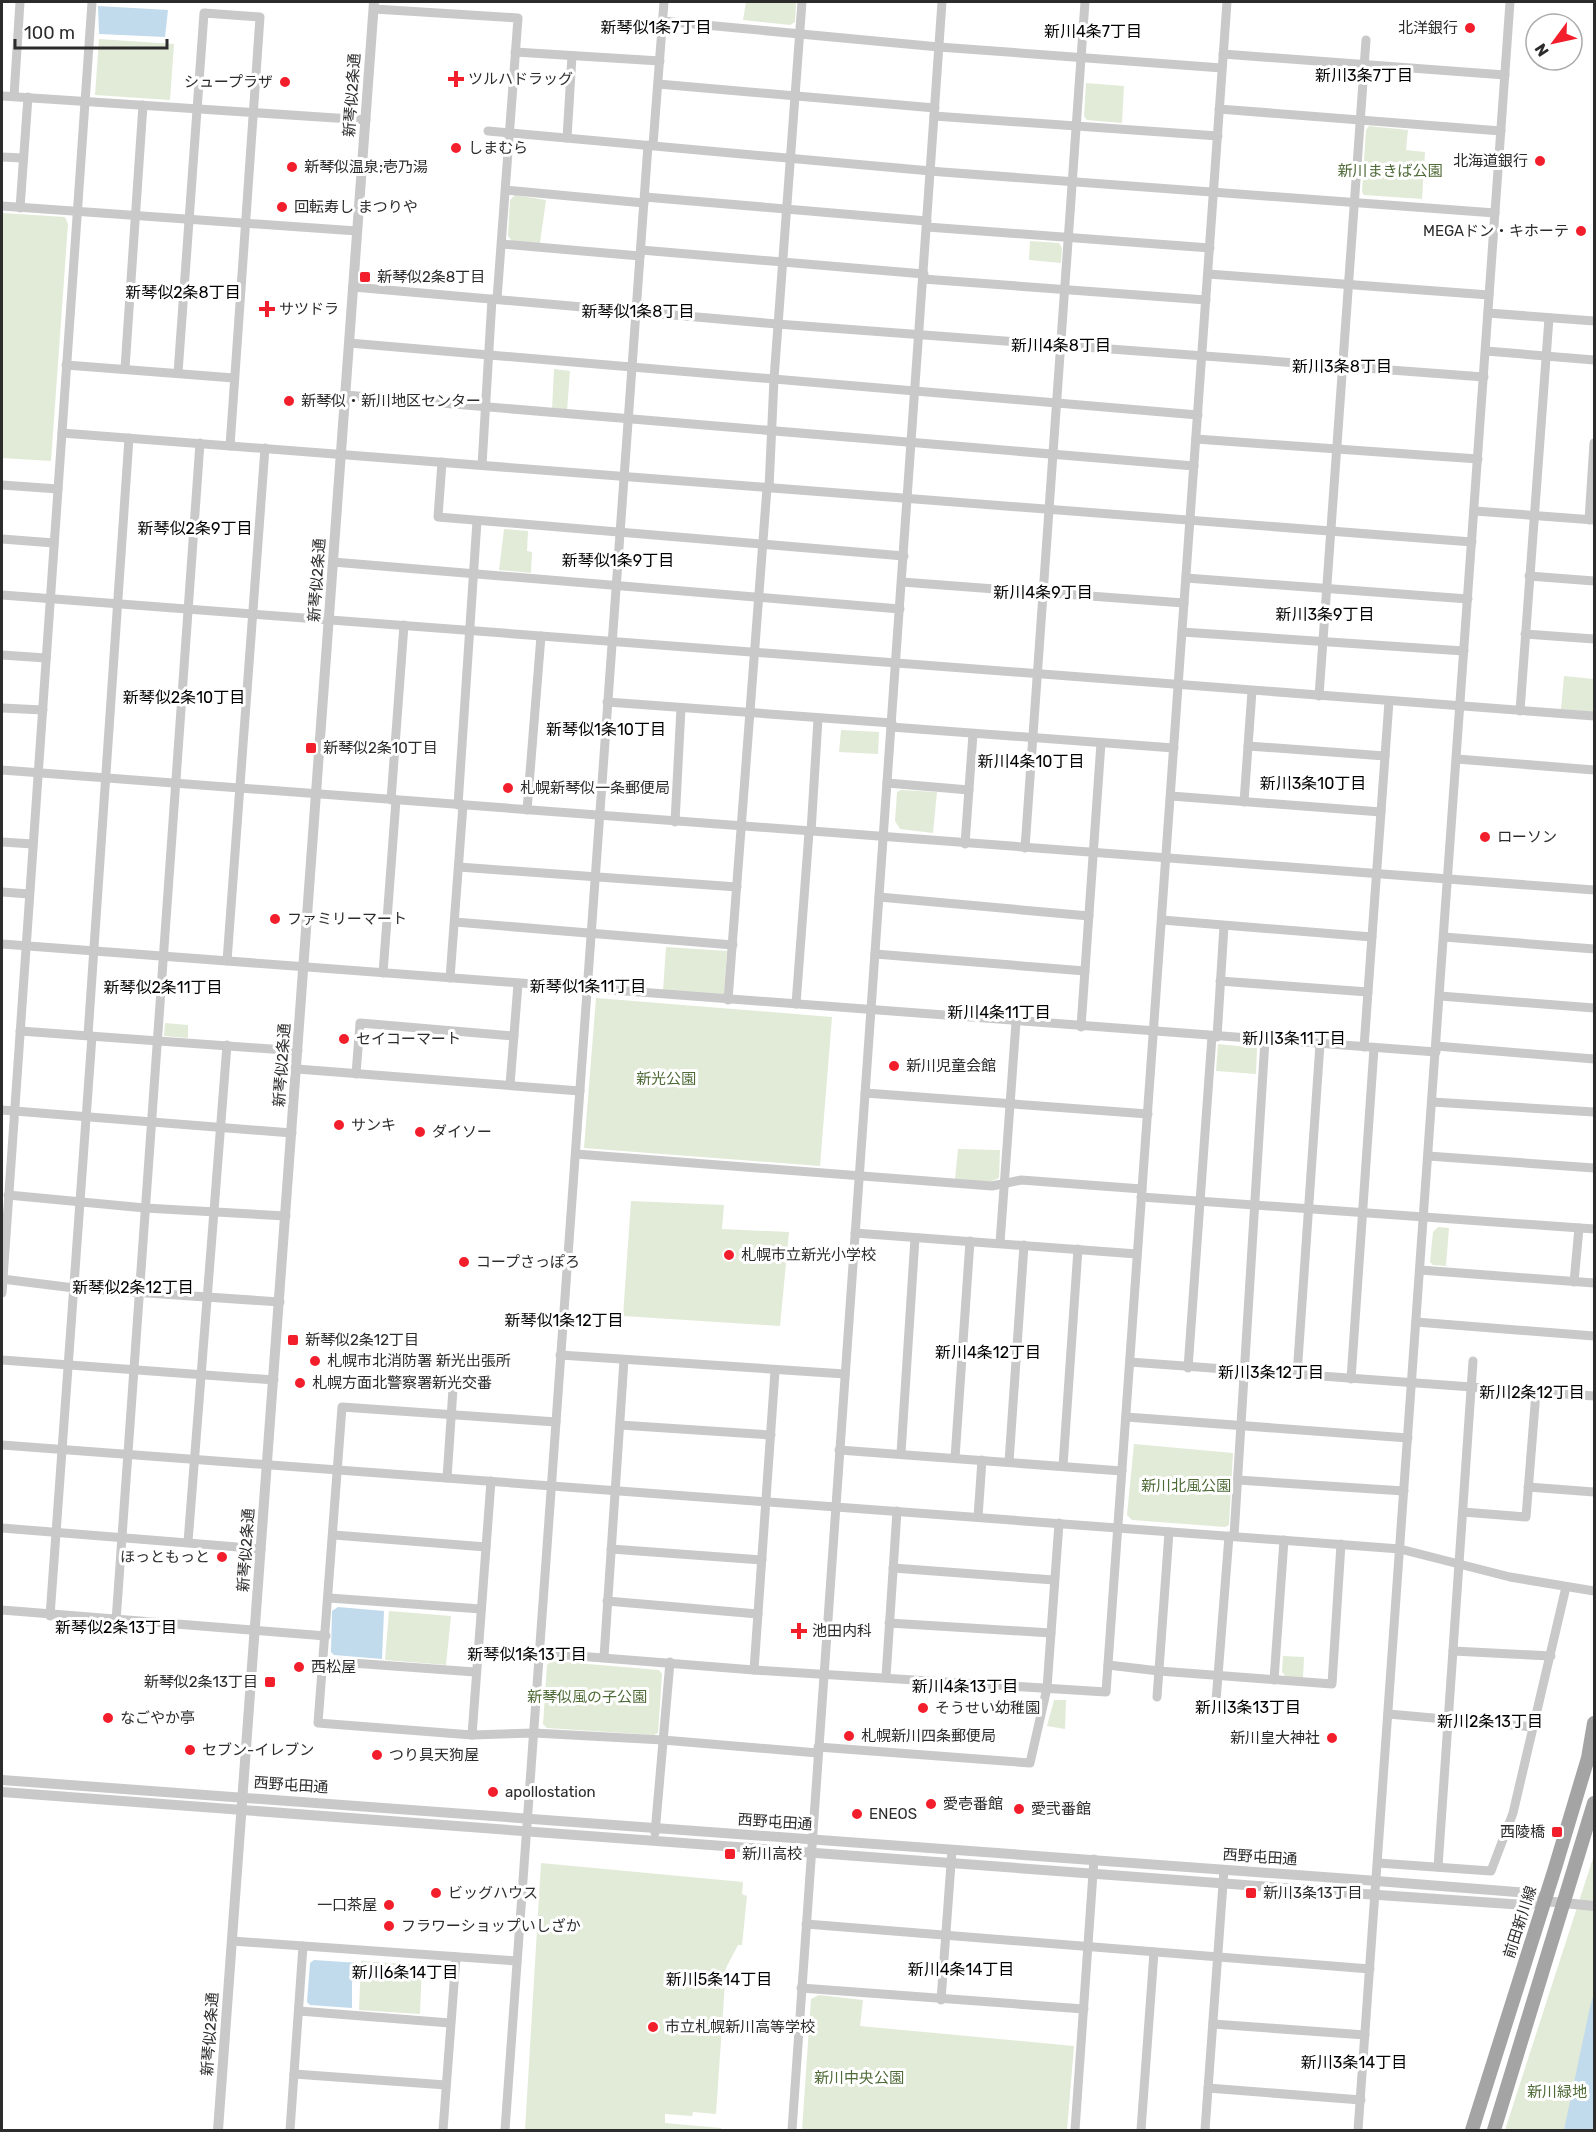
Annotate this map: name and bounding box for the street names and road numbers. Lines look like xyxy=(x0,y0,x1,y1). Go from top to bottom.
street label: 新琴似2条通 xyxy=(340,53,364,137)
street label: 新琴似2条通 xyxy=(305,538,329,622)
street label: 新琴似2条通 xyxy=(270,1023,294,1107)
street label: 新琴似2条通 xyxy=(234,1508,258,1592)
street label: 西野屯田通 xyxy=(253,1773,329,1797)
street label: 西野屯田通 xyxy=(737,1810,813,1834)
street label: 西野屯田通 xyxy=(1222,1845,1298,1869)
street label: 前田新川線 xyxy=(1500,1884,1540,1960)
street label: 新琴似2条通 xyxy=(198,1992,222,2076)

